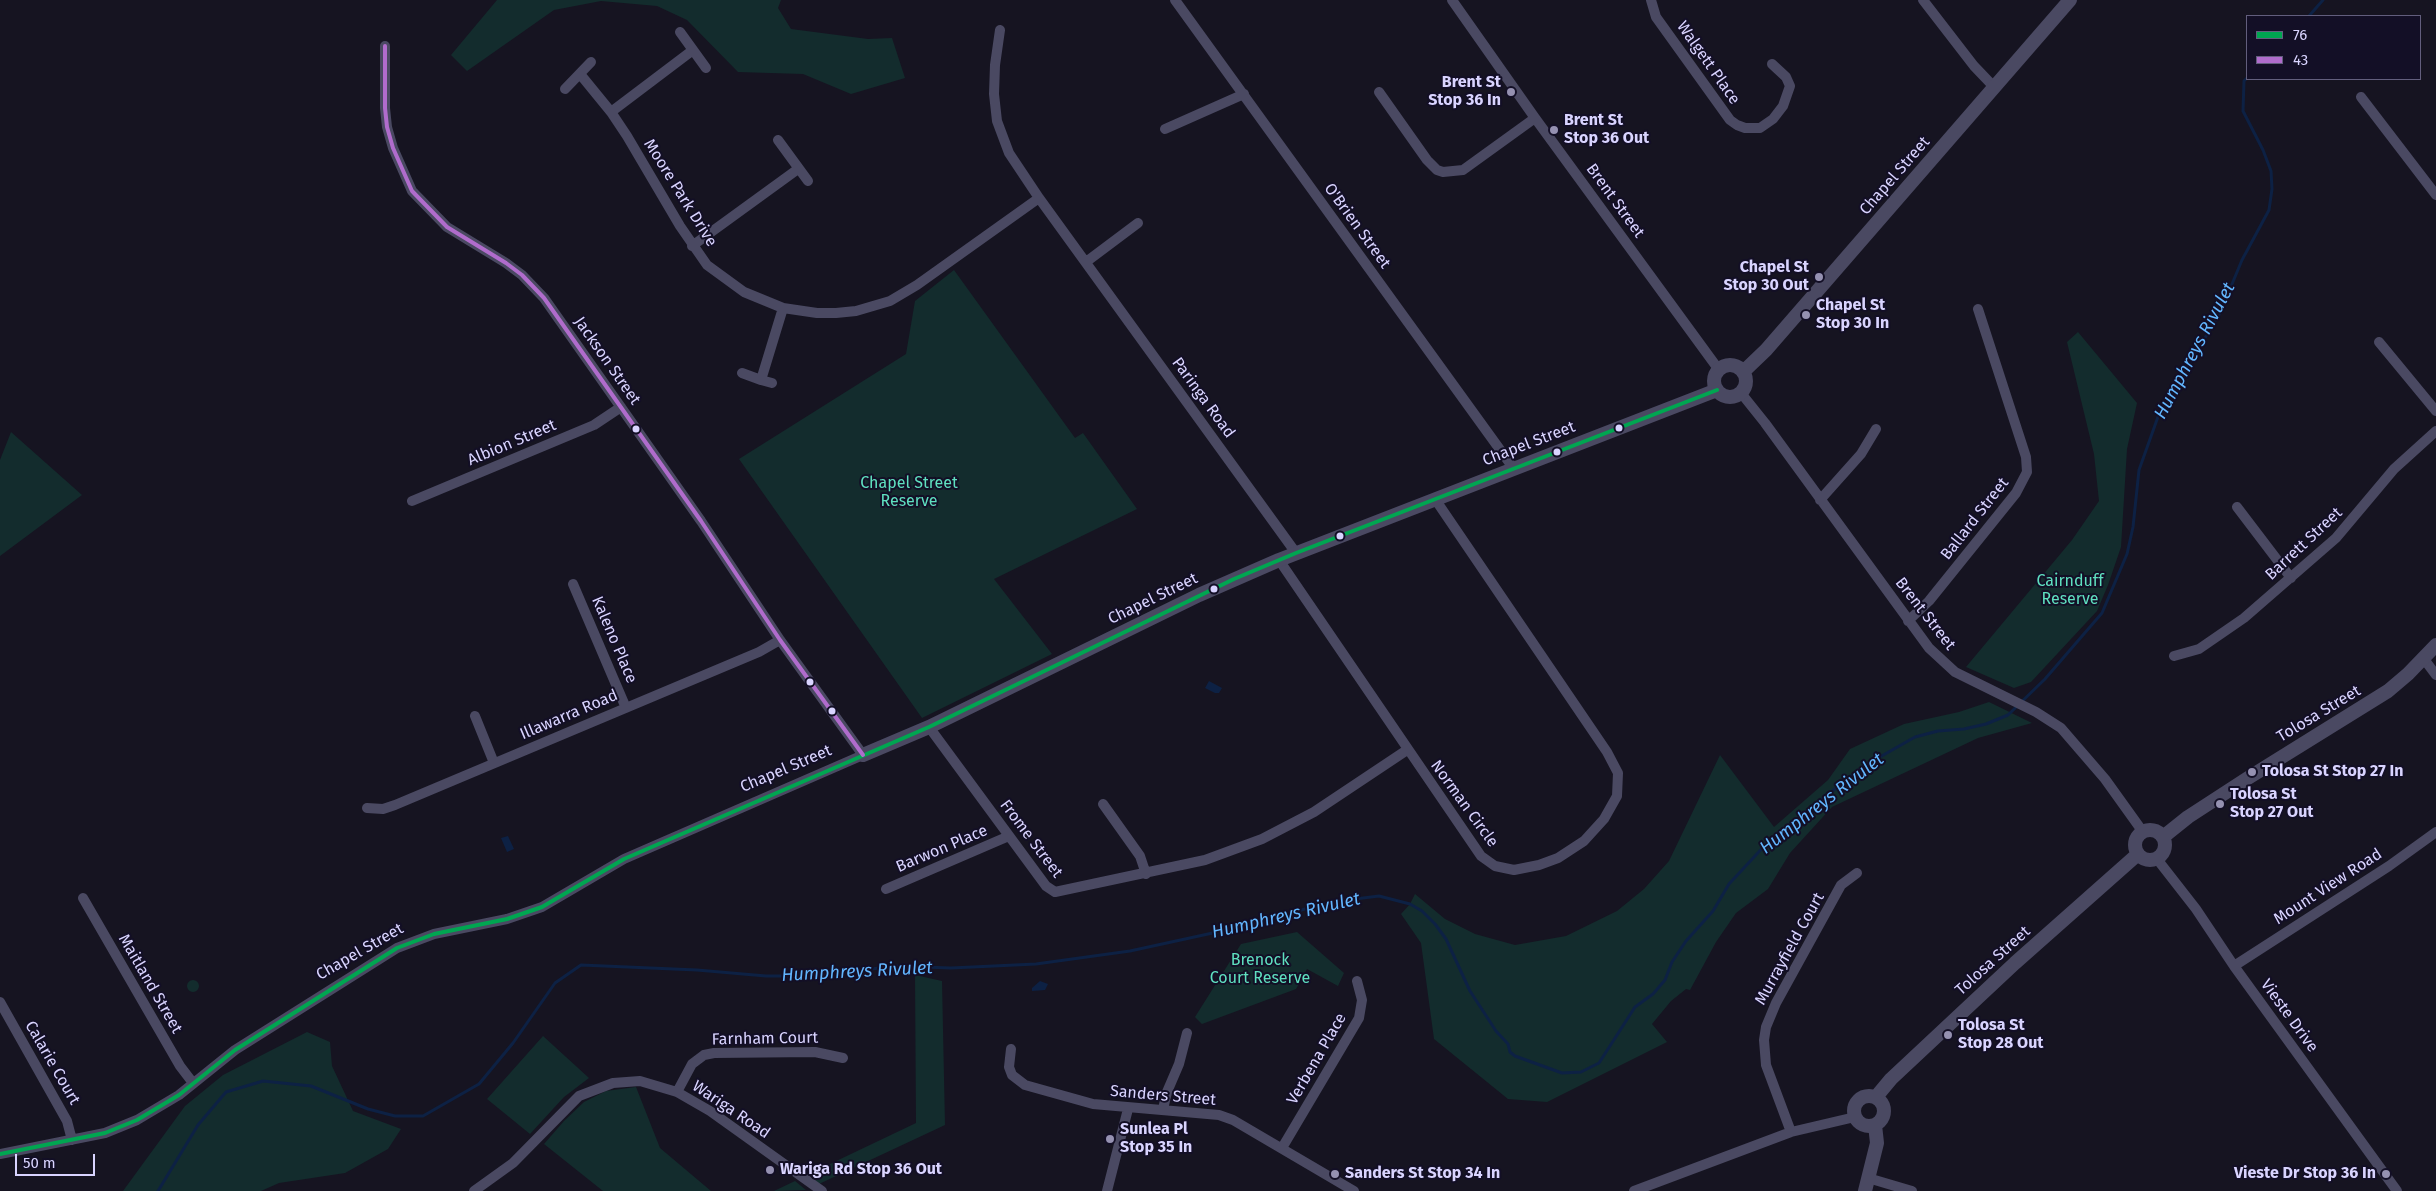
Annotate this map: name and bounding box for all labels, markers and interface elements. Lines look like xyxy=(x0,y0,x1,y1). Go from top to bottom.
legend xyxy=(2246,15,2421,80)
street label: Walgett Place xyxy=(1672,18,1744,108)
text: 76 xyxy=(2293,26,2307,44)
text: 43 xyxy=(2293,51,2308,69)
place label: Brent St Stop 36 In xyxy=(1428,73,1501,111)
marker: Brent St Stop 36 In xyxy=(1505,86,1517,98)
place label: Brent St Stop 36 Out xyxy=(1564,111,1649,149)
marker: Brent St Stop 36 Out xyxy=(1548,124,1560,136)
street label: Chapel Street xyxy=(1856,133,1934,219)
street label: Moore Park Drive xyxy=(639,136,721,250)
street label: Brent Street xyxy=(1582,160,1648,242)
street label: O'Brien Street xyxy=(1320,180,1394,272)
place label: Chapel St Stop 30 Out xyxy=(1723,258,1809,296)
marker: Chapel St Stop 30 Out xyxy=(1813,271,1825,283)
water label: Humphreys Rivulet xyxy=(2150,279,2240,423)
place label: Chapel St Stop 30 In xyxy=(1816,296,1889,334)
marker: Chapel St Stop 30 In xyxy=(1800,309,1812,321)
street label: Jackson Street xyxy=(570,313,644,409)
street label: Paringa Road xyxy=(1167,354,1239,442)
street label: Albion Street xyxy=(465,416,559,470)
street label: Chapel Street xyxy=(1480,418,1578,470)
unlabelled marker xyxy=(1614,423,1624,433)
unlabelled marker xyxy=(631,424,641,434)
unlabelled marker xyxy=(1552,447,1562,457)
park label: Chapel Street Reserve xyxy=(860,474,958,512)
street label: Ballard Street xyxy=(1937,474,2013,564)
street label: Barrett Street xyxy=(2262,503,2346,585)
unlabelled marker xyxy=(1335,531,1345,541)
street label: Chapel Street xyxy=(1105,569,1201,629)
park label: Cairnduff Reserve xyxy=(2036,572,2104,610)
street label: Brent Street xyxy=(1891,574,1959,654)
unlabelled marker xyxy=(1209,584,1219,594)
street label: Kaleno Place xyxy=(587,594,641,686)
unlabelled marker xyxy=(805,677,815,687)
street label: Tolosa Street xyxy=(2274,681,2364,747)
street label: Illawarra Road xyxy=(517,686,621,744)
unlabelled marker xyxy=(827,706,837,716)
street label: Chapel Street xyxy=(737,741,835,797)
water label: Humphreys Rivulet xyxy=(1756,749,1888,859)
street label: Norman Circle xyxy=(1426,757,1502,851)
place label: Tolosa St Stop 27 In xyxy=(2262,762,2403,782)
marker: Tolosa St Stop 27 In xyxy=(2246,766,2258,778)
place label: Tolosa St Stop 27 Out xyxy=(2230,785,2314,823)
street label: Frome Street xyxy=(996,796,1066,882)
marker: Tolosa St Stop 27 Out xyxy=(2214,798,2226,810)
street label: Barwon Place xyxy=(893,821,991,877)
street label: Mount View Road xyxy=(2270,845,2386,929)
water label: Humphreys Rivulet xyxy=(1210,888,1362,944)
street label: Murrayfield Court xyxy=(1751,889,1829,1009)
street label: Chapel Street xyxy=(313,919,407,985)
street label: Tolosa Street xyxy=(1952,922,2034,1000)
street label: Maitland Street xyxy=(114,931,186,1037)
park label: Brenock Court Reserve xyxy=(1210,951,1310,989)
water label: Humphreys Rivulet xyxy=(781,957,933,987)
street label: Vieste Drive xyxy=(2256,976,2322,1056)
street label: Verbena Place xyxy=(1283,1010,1351,1108)
place label: Tolosa St Stop 28 Out xyxy=(1958,1016,2043,1054)
street label: Calarie Court xyxy=(20,1018,84,1108)
street label: Farnham Court xyxy=(712,1028,818,1050)
marker: Tolosa St Stop 28 Out xyxy=(1942,1029,1954,1041)
street label: Wariga Road xyxy=(688,1077,774,1143)
street label: Sanders Street xyxy=(1109,1082,1217,1110)
place label: Sunlea Pl Stop 35 In xyxy=(1120,1120,1192,1158)
marker: Sunlea Pl Stop 35 In xyxy=(1104,1133,1116,1145)
scale bar xyxy=(18,1144,98,1176)
text: 50 m xyxy=(23,1154,56,1172)
place label: Wariga Rd Stop 36 Out xyxy=(780,1160,942,1180)
marker: Wariga Rd Stop 36 Out xyxy=(764,1164,776,1176)
place label: Sanders St Stop 34 In xyxy=(1345,1164,1500,1184)
place label: Vieste Dr Stop 36 In xyxy=(2234,1164,2376,1184)
marker: Sanders St Stop 34 In xyxy=(1329,1168,1341,1180)
marker: Vieste Dr Stop 36 In xyxy=(2380,1168,2392,1180)

